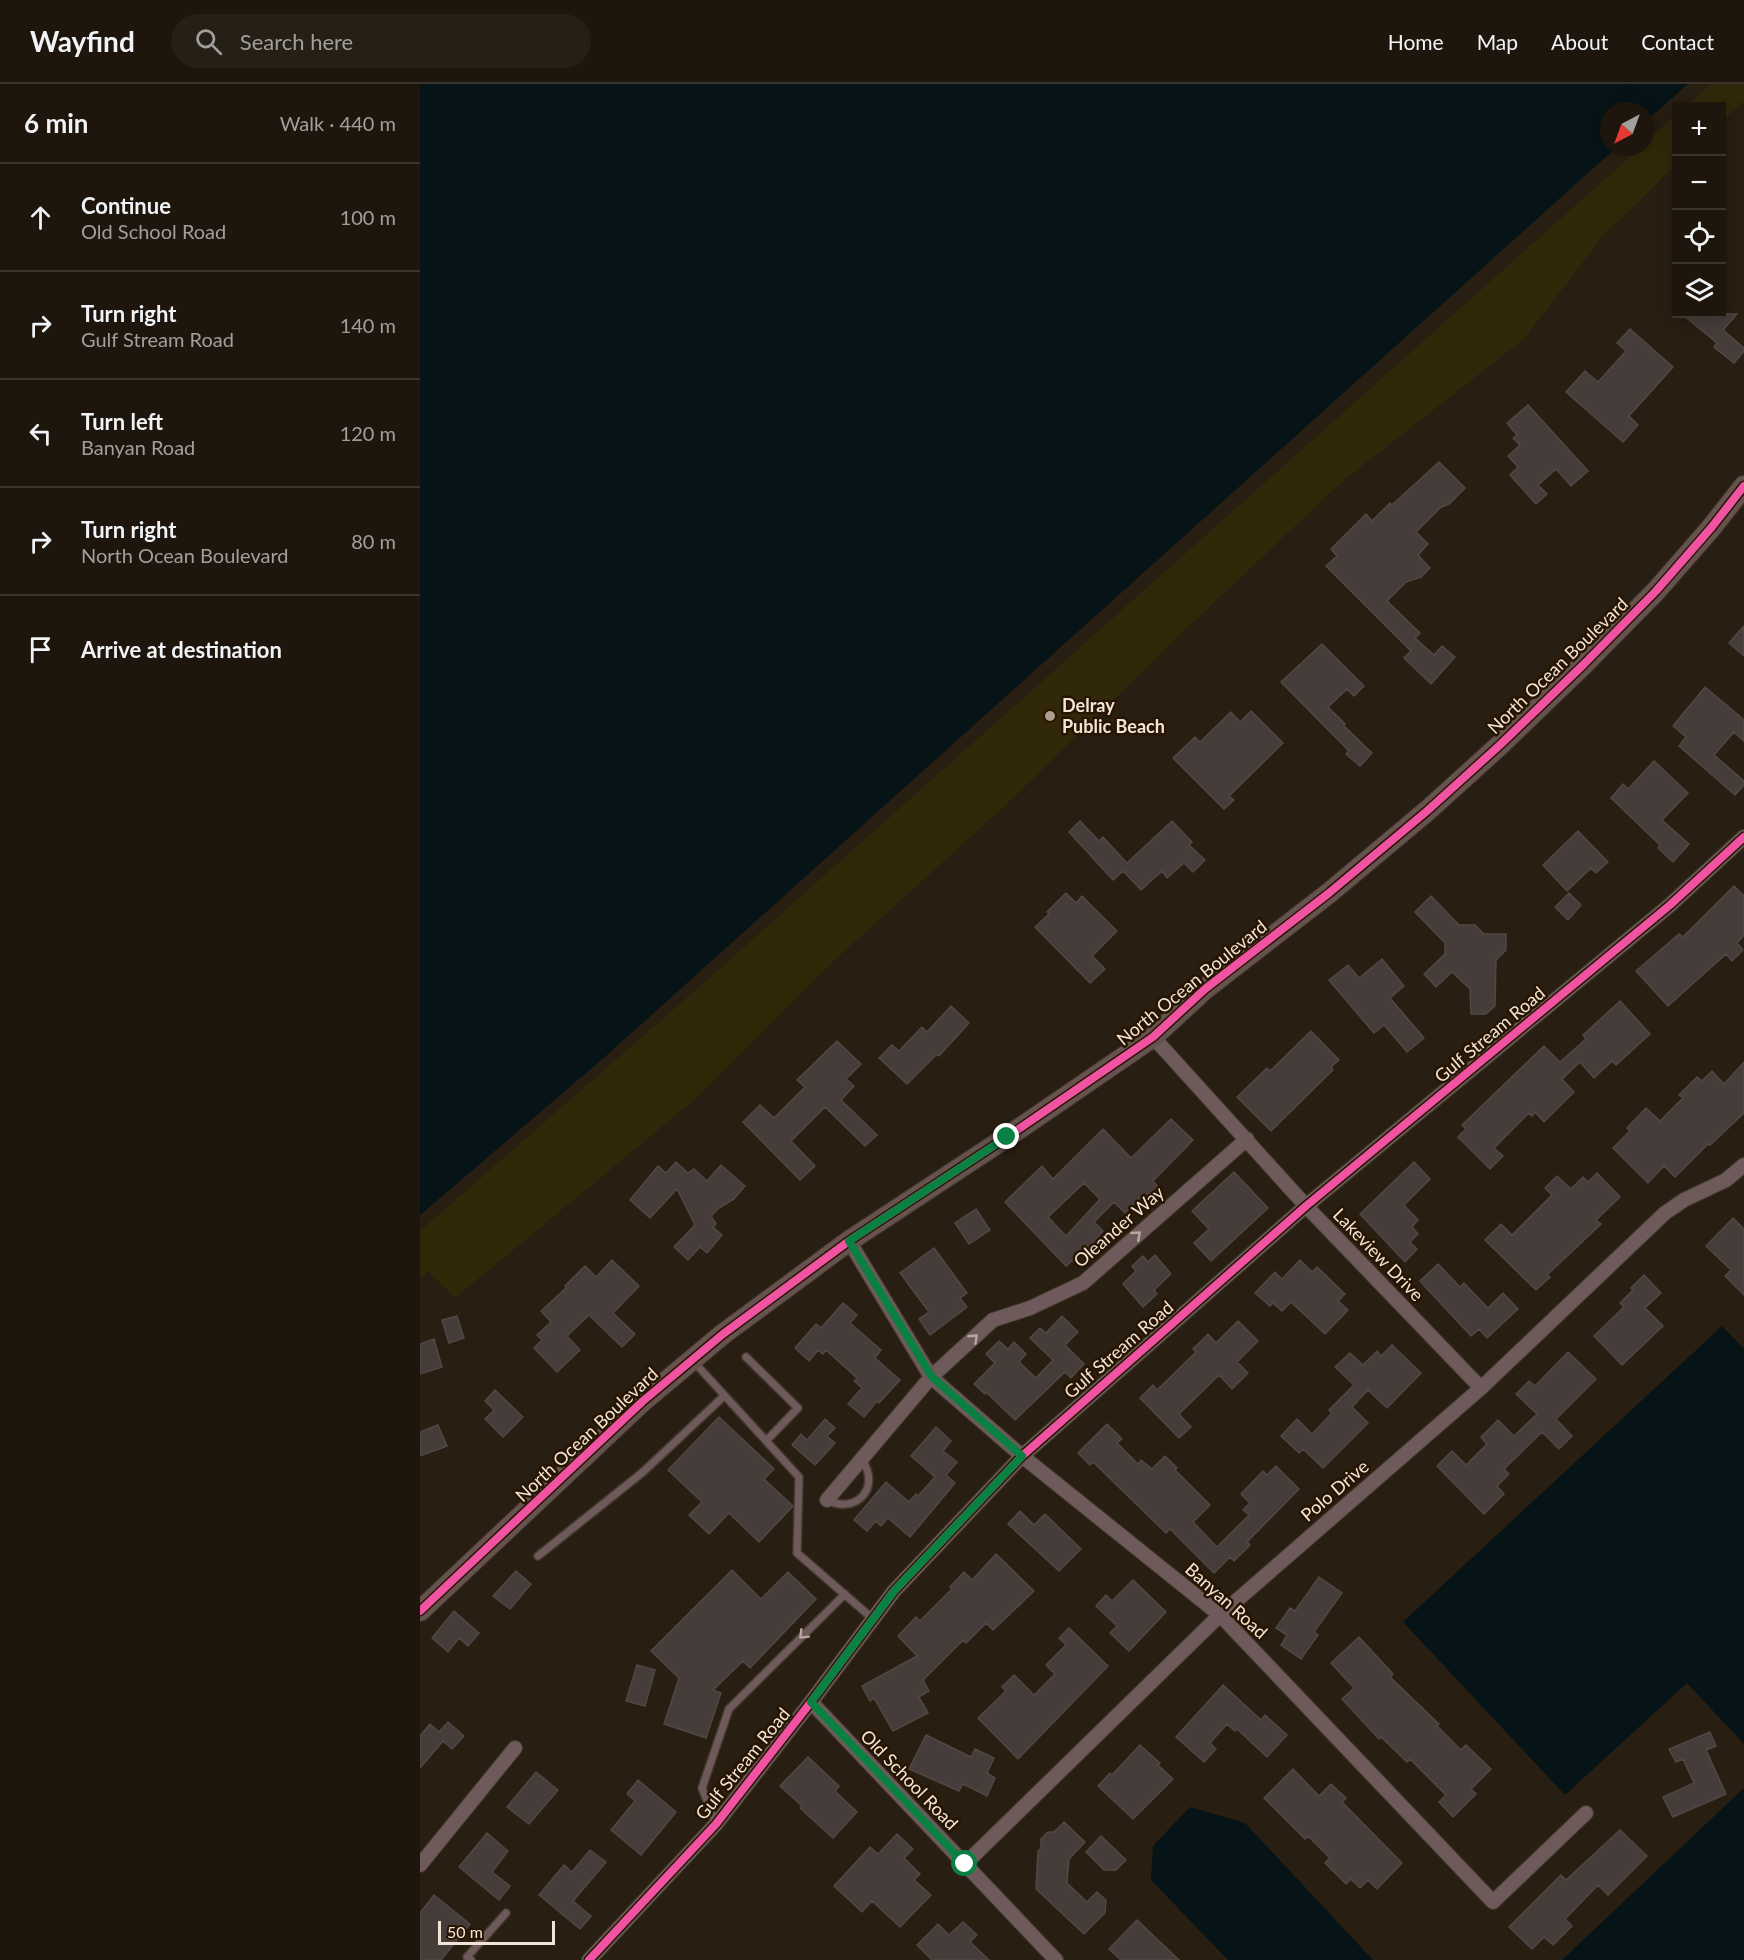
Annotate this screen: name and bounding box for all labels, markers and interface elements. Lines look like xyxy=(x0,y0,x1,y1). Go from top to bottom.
search box xyxy=(171,14,591,68)
text: Wayfind xyxy=(30,24,135,58)
icon: search xyxy=(192,25,225,58)
text: Search here xyxy=(240,28,353,55)
text: Home xyxy=(1388,29,1444,54)
text: Map xyxy=(1477,29,1518,54)
text: About xyxy=(1551,29,1608,54)
text: Contact xyxy=(1641,29,1714,54)
north arrow xyxy=(1600,102,1654,156)
map controls xyxy=(1672,102,1726,318)
button: + xyxy=(1672,102,1726,156)
text: 6 min xyxy=(24,107,88,139)
text: Walk · 440 m xyxy=(280,111,396,135)
button: − xyxy=(1672,156,1726,210)
text: Continue xyxy=(81,192,171,219)
icon: ahead xyxy=(24,201,57,234)
text: 100 m xyxy=(340,205,396,229)
button: locate xyxy=(1672,210,1726,264)
text: Old School Road xyxy=(81,219,226,243)
button: layers xyxy=(1672,264,1726,318)
text: Turn right xyxy=(81,300,176,327)
icon: right xyxy=(24,309,57,342)
text: 140 m xyxy=(340,313,396,337)
text: Gulf Stream Road xyxy=(81,327,234,351)
text: Turn left xyxy=(81,408,163,435)
icon: left xyxy=(24,417,57,450)
text: 120 m xyxy=(340,421,396,445)
text: Banyan Road xyxy=(81,435,195,459)
text: Turn right xyxy=(81,516,176,543)
icon: right xyxy=(24,525,57,558)
text: 80 m xyxy=(351,529,396,553)
text: North Ocean Boulevard xyxy=(81,543,289,567)
street label: North Ocean Boulevard xyxy=(1482,592,1632,738)
icon: arrive xyxy=(24,633,57,666)
text: Arrive at destination xyxy=(81,636,282,663)
place label: Delray Public Beach xyxy=(1062,694,1165,737)
marker: Delray Public Beach xyxy=(1043,709,1057,723)
street label: North Ocean Boulevard xyxy=(1112,915,1271,1050)
street label: Gulf Stream Road xyxy=(1430,982,1549,1087)
route end xyxy=(993,1123,1019,1149)
street label: Oleander Way xyxy=(1069,1180,1169,1272)
street label: Lakeview Drive xyxy=(1329,1203,1428,1305)
one-way arrow xyxy=(1130,1232,1141,1243)
street label: Gulf Stream Road xyxy=(1059,1296,1178,1403)
one-way arrow xyxy=(967,1334,978,1345)
street label: North Ocean Boulevard xyxy=(511,1363,662,1506)
street label: Polo Drive xyxy=(1296,1455,1373,1526)
street label: Banyan Road xyxy=(1181,1558,1272,1643)
one-way arrow xyxy=(799,1629,810,1639)
street label: Gulf Stream Road xyxy=(690,1703,794,1824)
street label: Old School Road xyxy=(856,1725,963,1834)
route start xyxy=(951,1850,977,1876)
scale bar xyxy=(438,1918,555,1946)
text: 50 m xyxy=(447,1922,483,1941)

